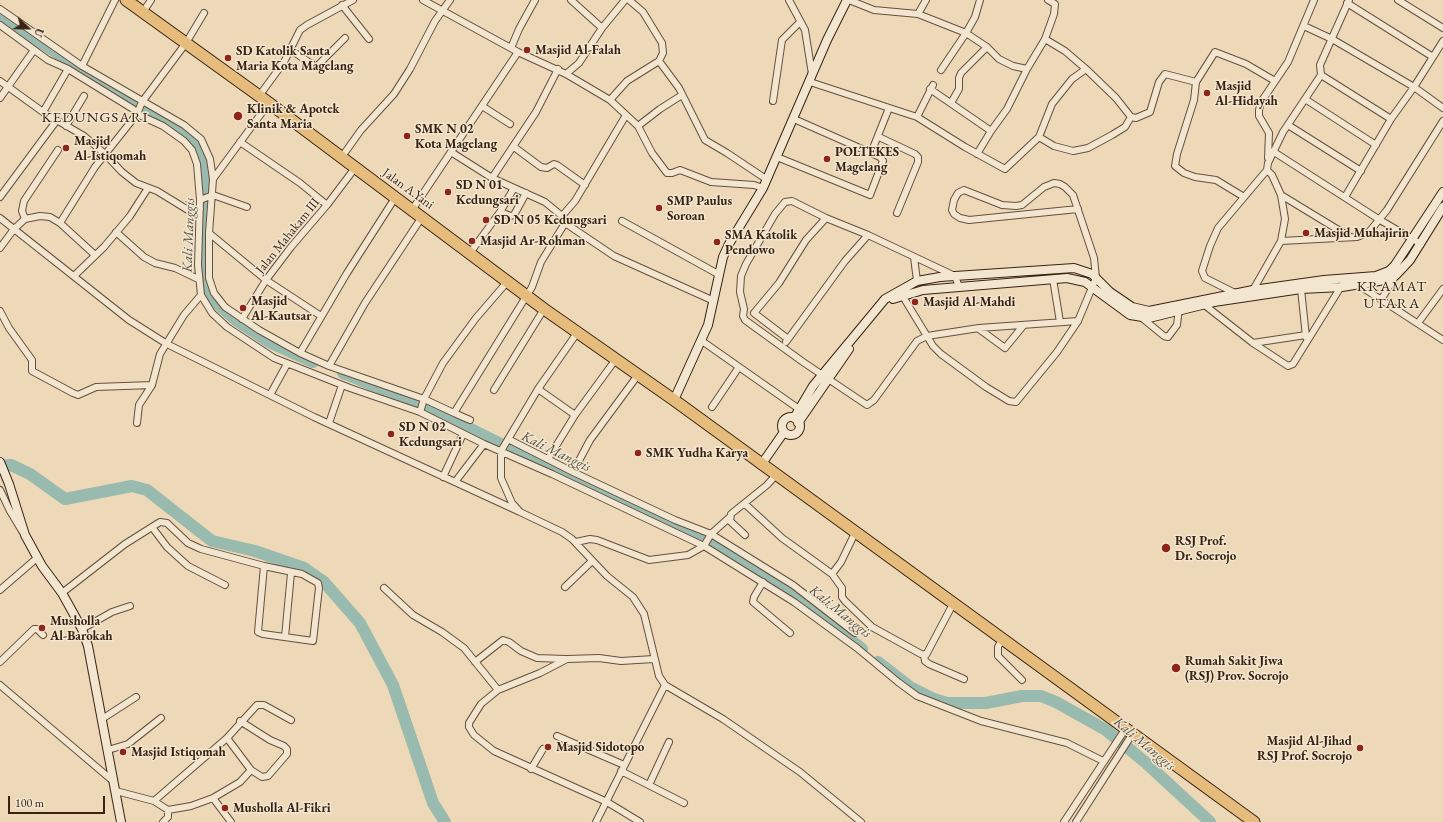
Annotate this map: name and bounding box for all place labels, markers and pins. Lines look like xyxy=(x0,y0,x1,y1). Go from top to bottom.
place label: Masjid Al-Falah xyxy=(535,42,621,58)
place label: SD Katolik Santa Maria Kota Magelang xyxy=(236,43,354,74)
marker: Masjid Al-Falah xyxy=(522,45,532,55)
marker: SD Katolik Santa Maria Kota Magelang xyxy=(223,53,233,63)
place label: Masjid Al-Hidayah xyxy=(1215,78,1278,109)
marker: Masjid Al-Hidayah xyxy=(1202,88,1212,98)
place label: Klinik & Apotek Santa Maria xyxy=(247,101,340,132)
marker: Klinik & Apotek Santa Maria xyxy=(232,110,244,122)
place label: SMK N 02 Kota Magelang xyxy=(415,121,497,152)
marker: SMK N 02 Kota Magelang xyxy=(402,131,412,141)
place label: Masjid Al-Istiqomah xyxy=(74,133,146,164)
marker: Masjid Al-Istiqomah xyxy=(61,143,71,153)
place label: POLTEKES Magelang xyxy=(835,144,899,175)
marker: POLTEKES Magelang xyxy=(822,154,832,164)
place label: SD N 01 Kedungsari xyxy=(456,177,519,208)
marker: SD N 01 Kedungsari xyxy=(443,187,453,197)
place label: SMP Paulus Soroan xyxy=(667,193,732,224)
marker: SMP Paulus Soroan xyxy=(654,203,664,213)
place label: SD N 05 Kedungsari xyxy=(494,212,607,228)
marker: SD N 05 Kedungsari xyxy=(481,215,491,225)
place label: Masjid Muhajirin xyxy=(1314,225,1409,241)
place label: SMA Katolik Pendowo xyxy=(725,227,797,258)
marker: Masjid Muhajirin xyxy=(1301,228,1311,238)
place label: Masjid Ar-Rohman xyxy=(480,233,585,249)
marker: Masjid Ar-Rohman xyxy=(467,236,477,246)
marker: SMA Katolik Pendowo xyxy=(712,237,722,247)
place label: Masjid Al-Kautsar xyxy=(251,293,312,324)
place label: Masjid Al-Mahdi xyxy=(923,294,1015,310)
marker: Masjid Al-Mahdi xyxy=(910,297,920,307)
marker: Masjid Al-Kautsar xyxy=(238,303,248,313)
place label: SD N 02 Kedungsari xyxy=(399,419,462,450)
marker: SD N 02 Kedungsari xyxy=(386,429,396,439)
place label: SMK Yudha Karya xyxy=(646,445,748,461)
marker: SMK Yudha Karya xyxy=(633,448,643,458)
place label: RSJ Prof. Dr. Soerojo xyxy=(1175,533,1236,564)
marker: RSJ Prof. Dr. Soerojo xyxy=(1160,542,1172,554)
place label: Musholla Al-Barokah xyxy=(50,613,113,644)
marker: Musholla Al-Barokah xyxy=(37,623,47,633)
place label: Rumah Sakit Jiwa (RSJ) Prov. Soerojo xyxy=(1185,653,1289,684)
marker: Rumah Sakit Jiwa (RSJ) Prov. Soerojo xyxy=(1170,662,1182,674)
place label: Masjid Al-Jihad RSJ Prof. Soerojo xyxy=(1257,733,1352,764)
place label: Masjid Sidotopo xyxy=(556,739,644,755)
marker: Masjid Sidotopo xyxy=(543,742,553,752)
marker: Masjid Al-Jihad RSJ Prof. Soerojo xyxy=(1355,743,1365,753)
place label: Masjid Istiqomah xyxy=(131,744,226,760)
marker: Masjid Istiqomah xyxy=(118,747,128,757)
place label: Musholla Al-Fikri xyxy=(233,800,331,816)
marker: Musholla Al-Fikri xyxy=(220,803,230,813)

